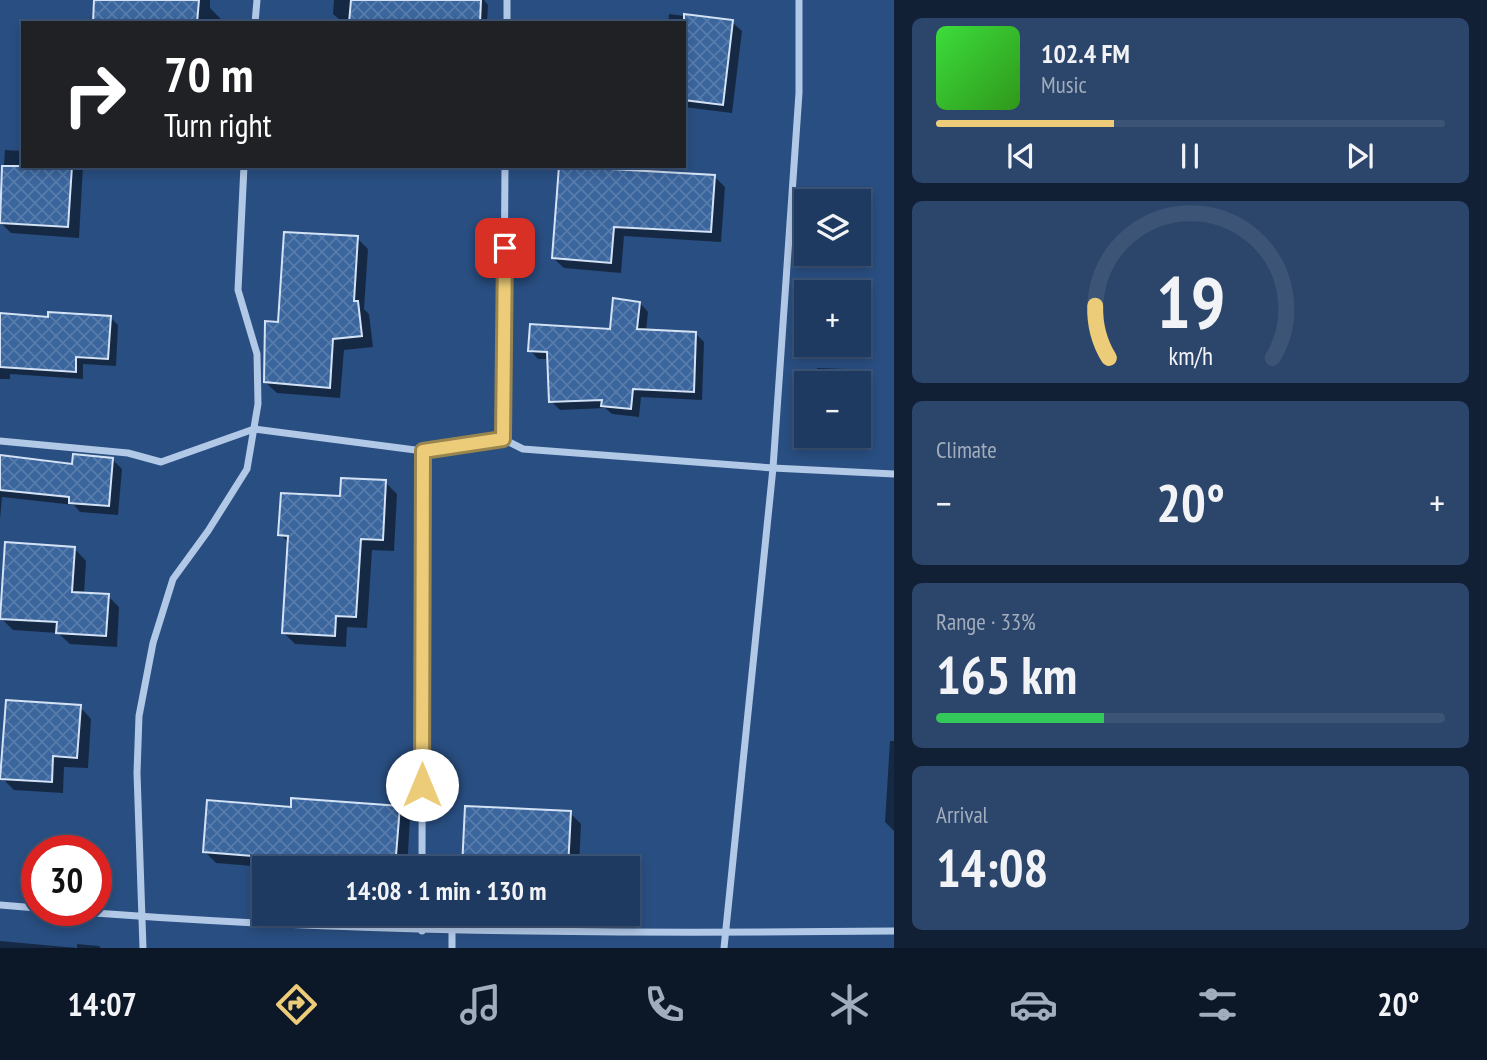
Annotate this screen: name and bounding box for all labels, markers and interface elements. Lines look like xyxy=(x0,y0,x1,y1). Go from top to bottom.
text: 102.4 FM xyxy=(1041,37,1130,70)
text: 70 m xyxy=(164,42,253,106)
icon: right xyxy=(49,49,140,140)
text: Music xyxy=(1041,70,1087,99)
text: Turn right xyxy=(164,104,272,146)
icon: previous xyxy=(1002,137,1040,175)
icon: pause xyxy=(1171,137,1209,175)
icon: next xyxy=(1341,137,1379,175)
map controls xyxy=(794,189,871,448)
button: layers xyxy=(794,189,871,266)
pin xyxy=(475,218,535,278)
icon: arrive xyxy=(486,229,524,267)
text: 19 xyxy=(1156,254,1225,348)
button: + xyxy=(794,280,871,357)
text: km/h xyxy=(1168,339,1213,371)
button: − xyxy=(794,371,871,448)
text: Climate xyxy=(936,435,997,464)
text: 20° xyxy=(1156,469,1225,536)
text: − xyxy=(936,478,952,527)
text: + xyxy=(1429,478,1445,527)
text: Range · 33% xyxy=(936,607,1036,636)
text: 165 km xyxy=(936,641,1077,708)
position arrow xyxy=(385,748,459,822)
text: Arrival xyxy=(936,800,988,829)
text: 14:08 xyxy=(936,834,1048,901)
speed limit sign: 30 xyxy=(21,835,112,926)
text: 14:08 · 1 min · 130 m xyxy=(346,874,546,907)
icon: directions xyxy=(272,980,321,1029)
icon: music xyxy=(456,980,505,1029)
icon: phone xyxy=(640,980,689,1029)
icon: climate xyxy=(825,980,874,1029)
icon: car xyxy=(1009,980,1058,1029)
icon: filters xyxy=(1193,980,1242,1029)
text: 14:07 xyxy=(68,983,137,1025)
text: 20° xyxy=(1377,983,1419,1025)

